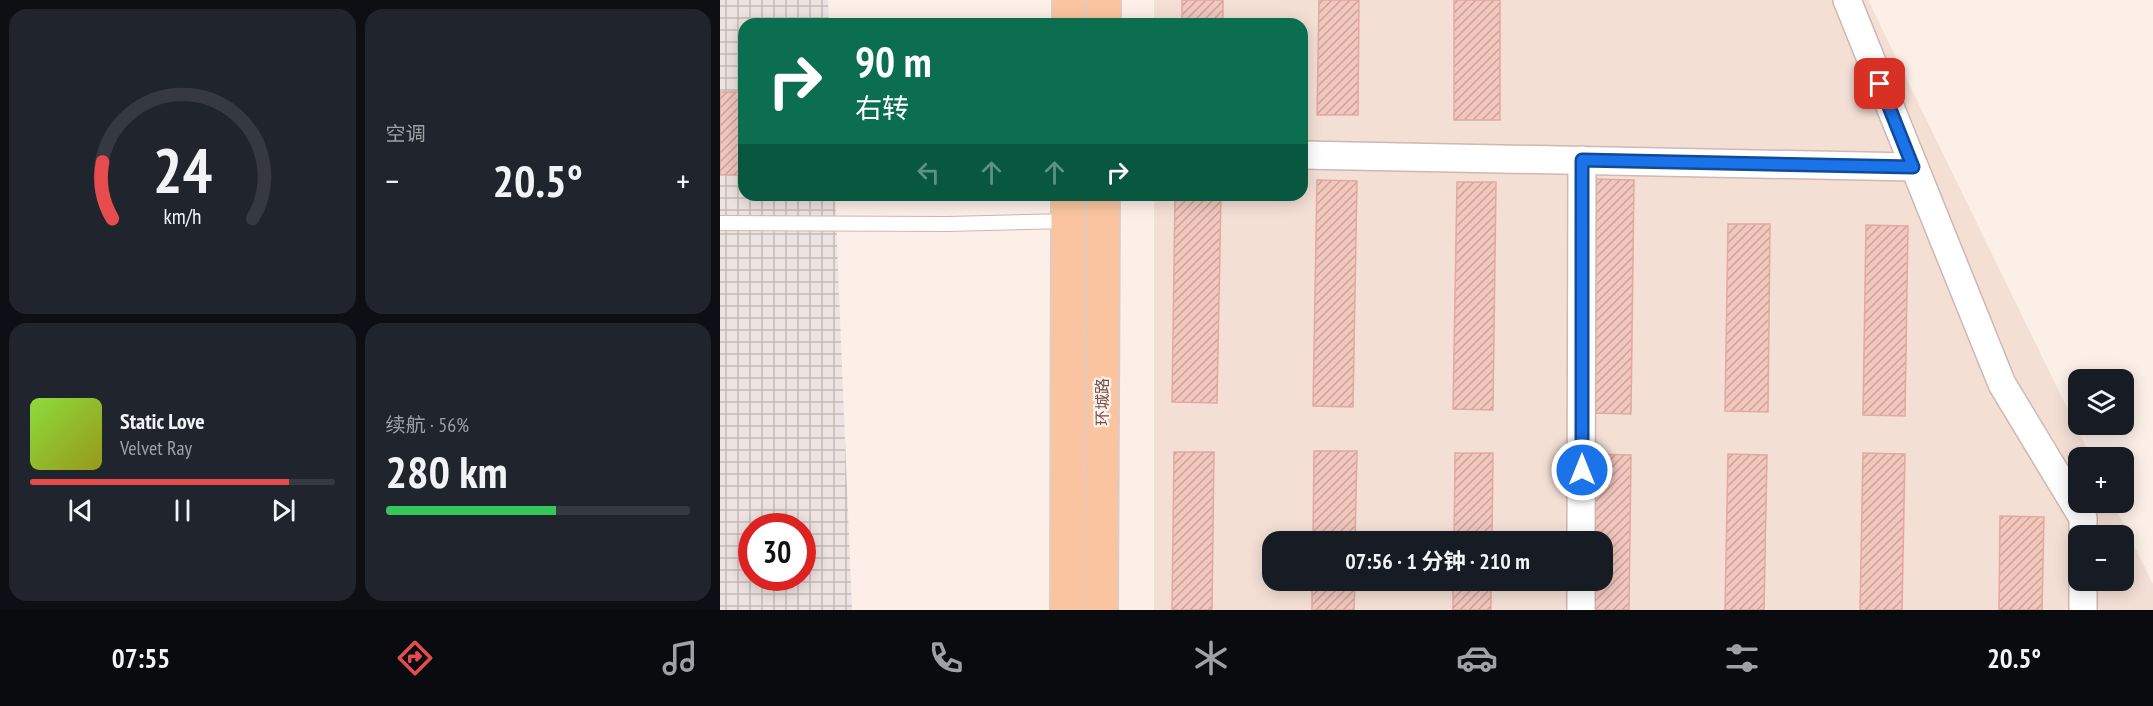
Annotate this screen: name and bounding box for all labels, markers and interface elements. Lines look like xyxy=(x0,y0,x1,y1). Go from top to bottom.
text: 90 m xyxy=(855,34,932,89)
icon: right xyxy=(756,42,834,120)
pin xyxy=(1854,58,1905,109)
icon: arrive xyxy=(1863,67,1896,100)
text: 右转 xyxy=(855,91,909,125)
text: 空调 xyxy=(386,121,426,147)
text: 24 xyxy=(152,129,212,210)
text: 20.5° xyxy=(493,151,583,209)
icon: left xyxy=(912,156,945,189)
icon: ahead xyxy=(975,156,1008,189)
icon: ahead xyxy=(1038,156,1071,189)
icon: right xyxy=(1101,156,1134,189)
text: − xyxy=(386,159,399,202)
text: + xyxy=(676,159,690,202)
text: km/h xyxy=(163,202,201,230)
map controls xyxy=(2068,369,2134,591)
button: layers xyxy=(2068,369,2134,435)
street label: 环城路 xyxy=(1092,378,1112,426)
text: Static Love xyxy=(120,407,205,435)
text: 续航 · 56% xyxy=(386,412,469,438)
text: Velvet Ray xyxy=(120,435,192,461)
position arrow xyxy=(1550,438,1614,502)
text: 280 km xyxy=(386,442,508,500)
button: + xyxy=(2068,447,2134,513)
icon: previous xyxy=(64,494,97,527)
icon: pause xyxy=(166,494,199,527)
icon: next xyxy=(267,494,300,527)
speed limit sign: 30 xyxy=(738,513,816,591)
button: − xyxy=(2068,525,2134,591)
text: 07:56 · 1 分钟 · 210 m xyxy=(1345,547,1530,575)
icon: directions xyxy=(394,637,436,679)
icon: music xyxy=(659,637,701,679)
icon: phone xyxy=(925,637,967,679)
icon: climate xyxy=(1190,637,1232,679)
icon: car xyxy=(1456,637,1498,679)
icon: filters xyxy=(1721,637,1763,679)
text: 07:55 xyxy=(112,641,170,675)
text: 20.5° xyxy=(1987,641,2041,675)

